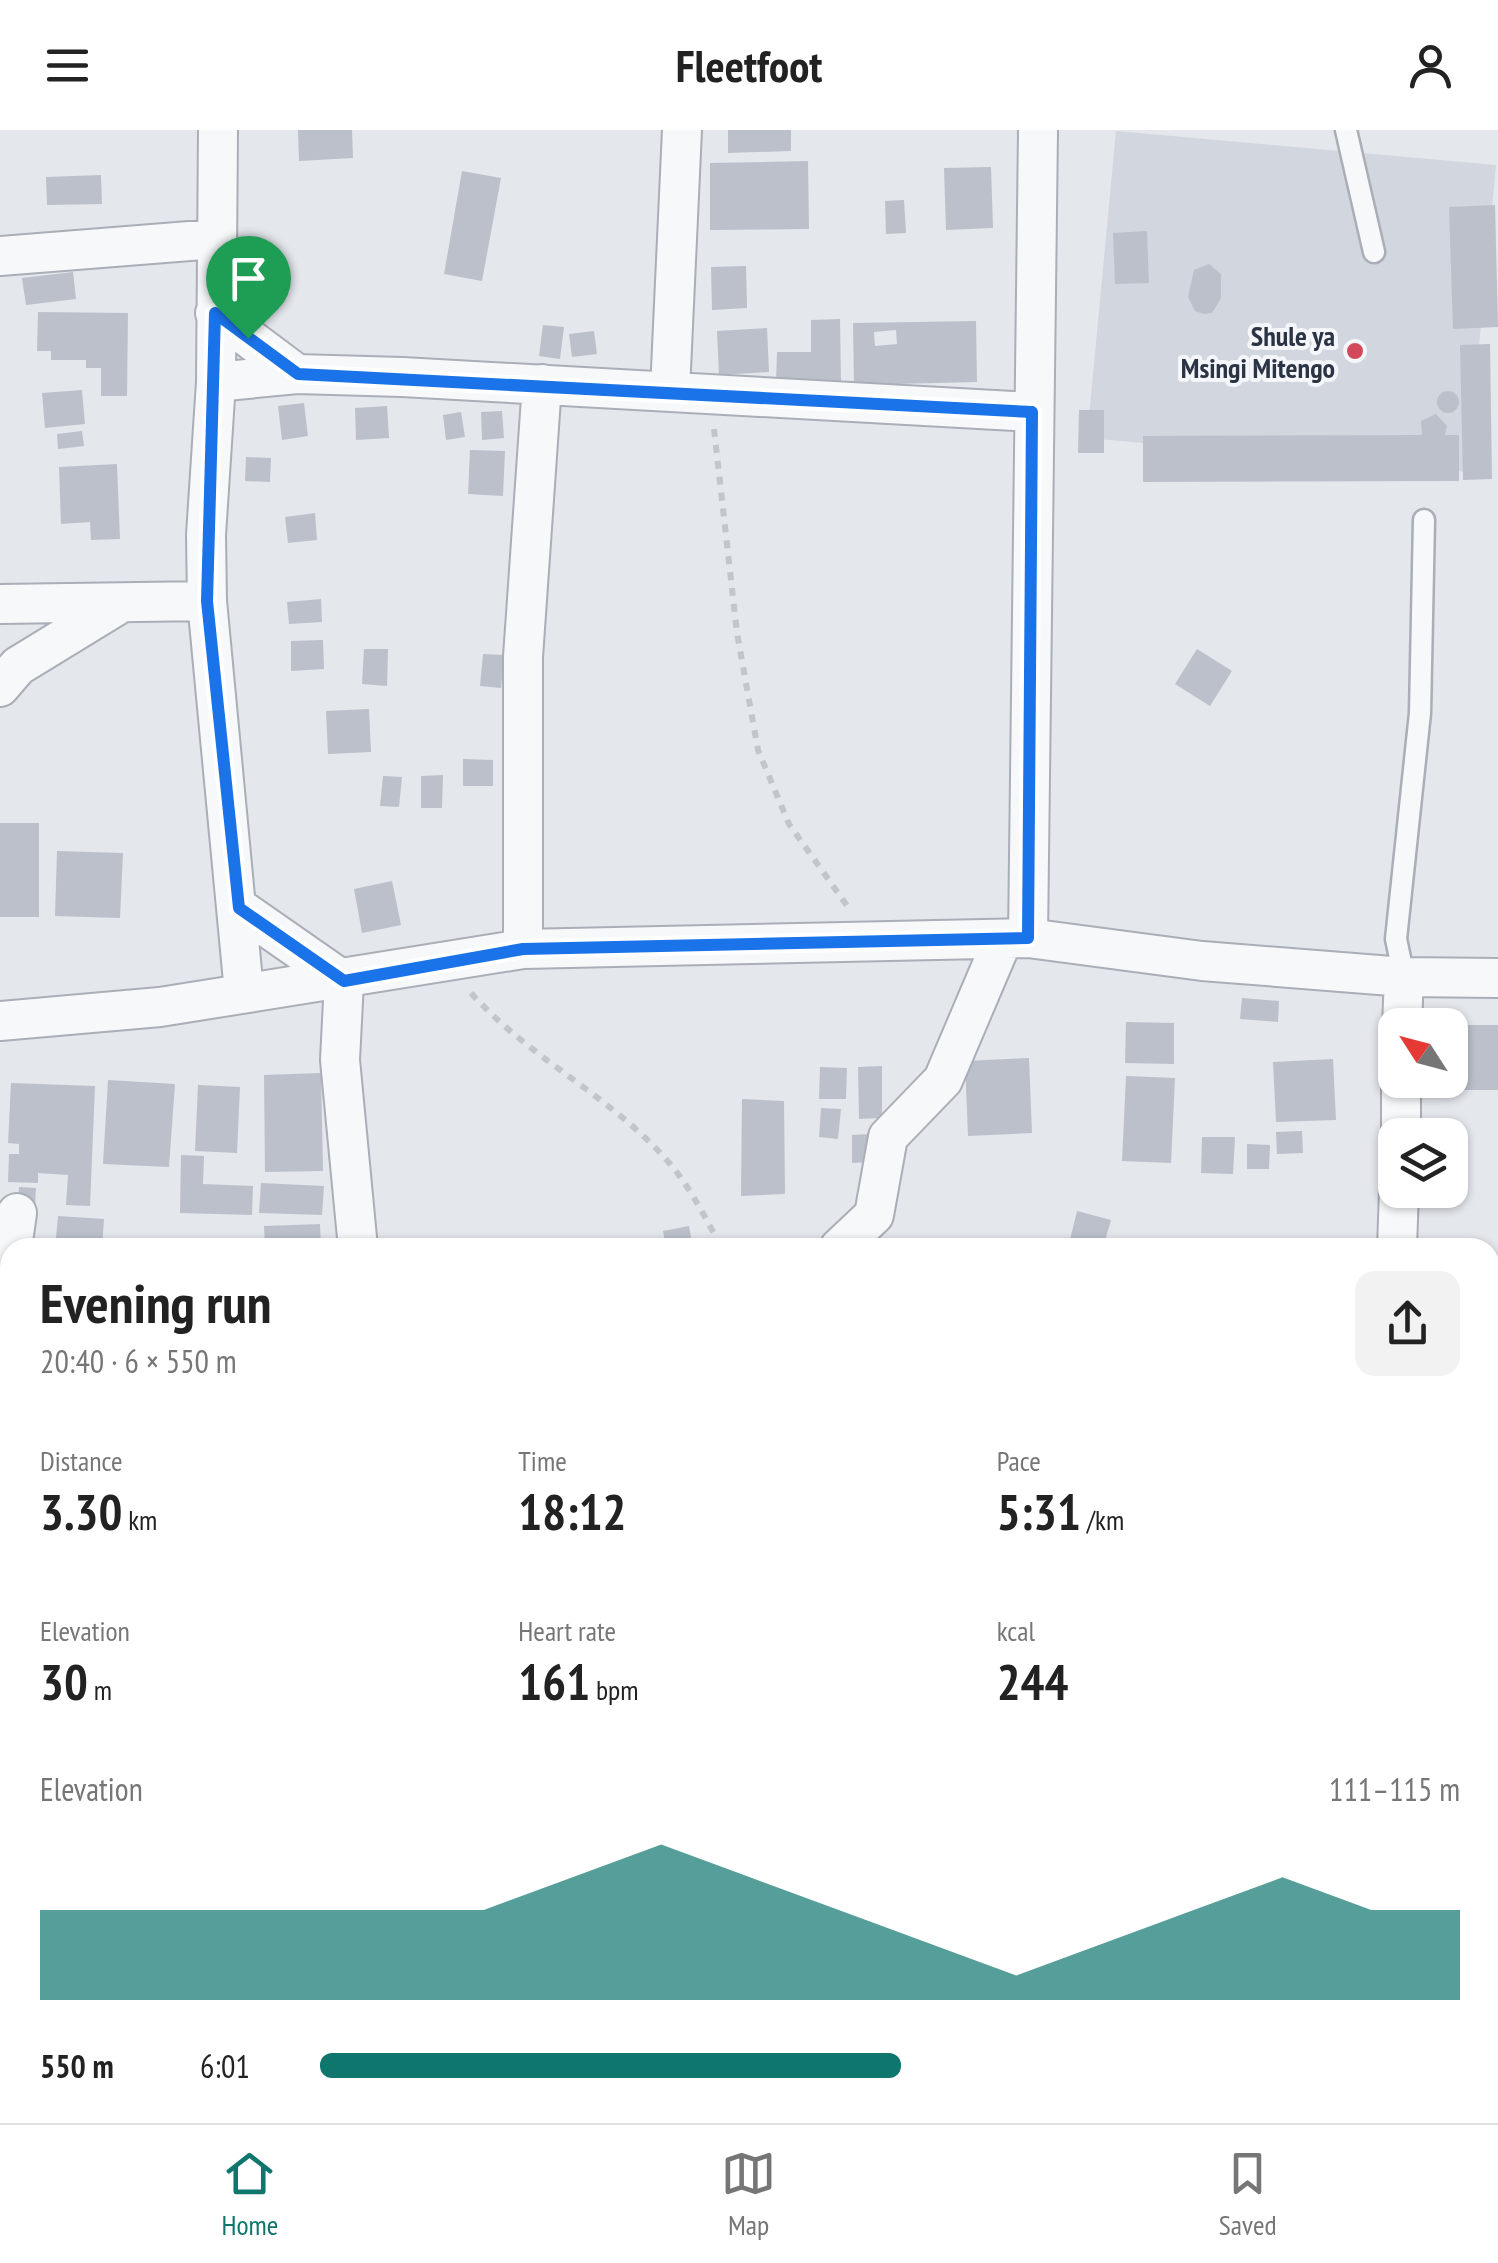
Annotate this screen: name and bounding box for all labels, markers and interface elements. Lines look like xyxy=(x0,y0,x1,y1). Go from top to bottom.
text: Fleetfoot xyxy=(676,36,822,94)
icon: menu xyxy=(40,38,95,93)
icon: person xyxy=(1403,38,1458,93)
pin xyxy=(206,236,291,339)
icon: arrive xyxy=(221,251,276,306)
place label: Shule ya Msingi Mitengo xyxy=(1181,317,1335,386)
marker: Shule ya Msingi Mitengo xyxy=(1344,340,1366,362)
north arrow xyxy=(1378,1008,1468,1098)
map controls xyxy=(1378,1008,1468,1208)
button: layers xyxy=(1378,1118,1468,1208)
text: Evening run xyxy=(40,1267,272,1338)
button: share xyxy=(1355,1271,1460,1376)
text: 20:40 · 6 × 550 m xyxy=(40,1340,237,1382)
text: Distance xyxy=(40,1442,123,1479)
text: Time xyxy=(518,1442,567,1479)
text: Pace xyxy=(997,1442,1041,1479)
text: 3.30 xyxy=(40,1479,122,1544)
text: 18:12 xyxy=(518,1479,626,1544)
text: 5:31 xyxy=(997,1479,1081,1544)
text: km xyxy=(122,1501,157,1538)
text: /km xyxy=(1081,1501,1124,1538)
text: Elevation xyxy=(40,1612,130,1649)
text: Heart rate xyxy=(518,1612,616,1649)
text: kcal xyxy=(997,1612,1035,1649)
text: 30 xyxy=(40,1649,88,1714)
text: 161 xyxy=(518,1649,590,1714)
text: 244 xyxy=(997,1649,1068,1714)
text: m xyxy=(88,1671,112,1708)
text: bpm xyxy=(590,1671,639,1708)
text: Elevation xyxy=(40,1768,143,1810)
text: 111–115 m xyxy=(1329,1768,1460,1810)
text: 550 m xyxy=(40,2045,114,2087)
text: 6:01 xyxy=(200,2045,250,2087)
tab: Home xyxy=(221,2146,278,2243)
tab: Map xyxy=(721,2146,776,2243)
tab: Saved xyxy=(1219,2146,1277,2243)

